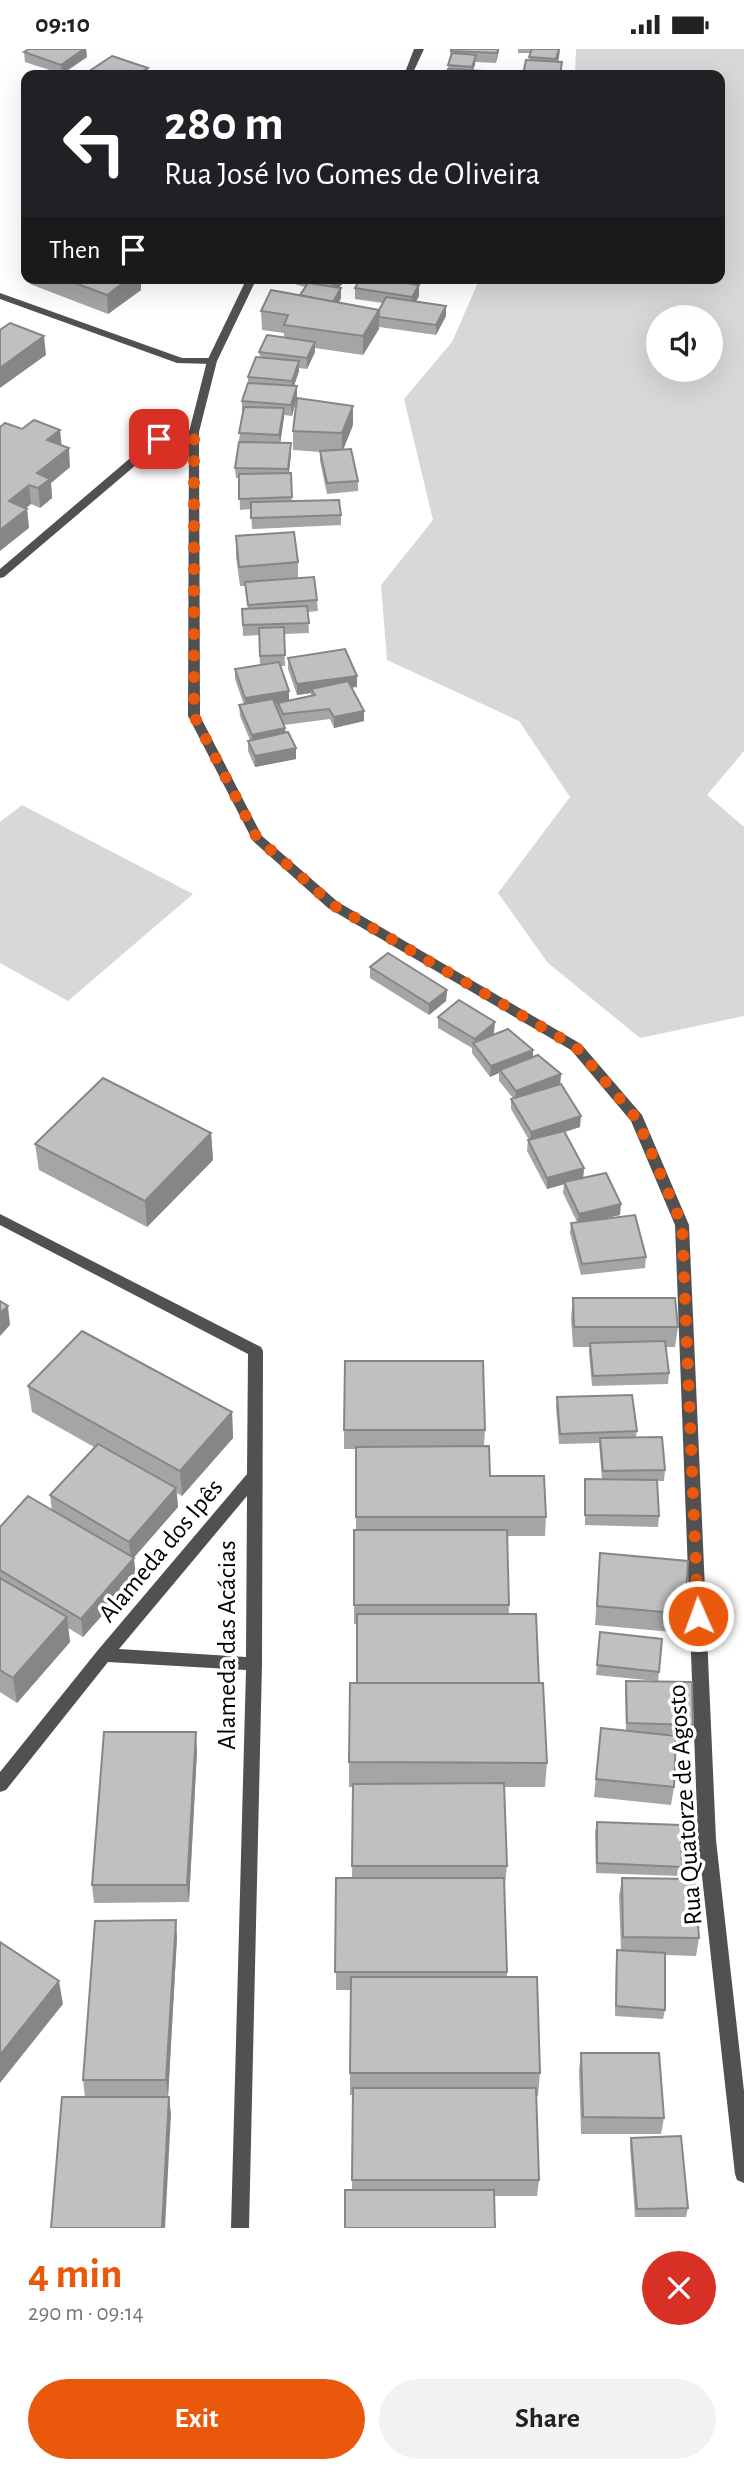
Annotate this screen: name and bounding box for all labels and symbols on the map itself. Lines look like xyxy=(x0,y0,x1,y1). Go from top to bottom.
pin xyxy=(129,409,189,469)
street label: Alameda dos Ipês xyxy=(94,1474,228,1627)
street label: Alameda das Acácias xyxy=(214,1540,240,1750)
position arrow xyxy=(661,1579,735,1653)
street label: Rua Quatorze de Agosto xyxy=(664,1684,706,1926)

